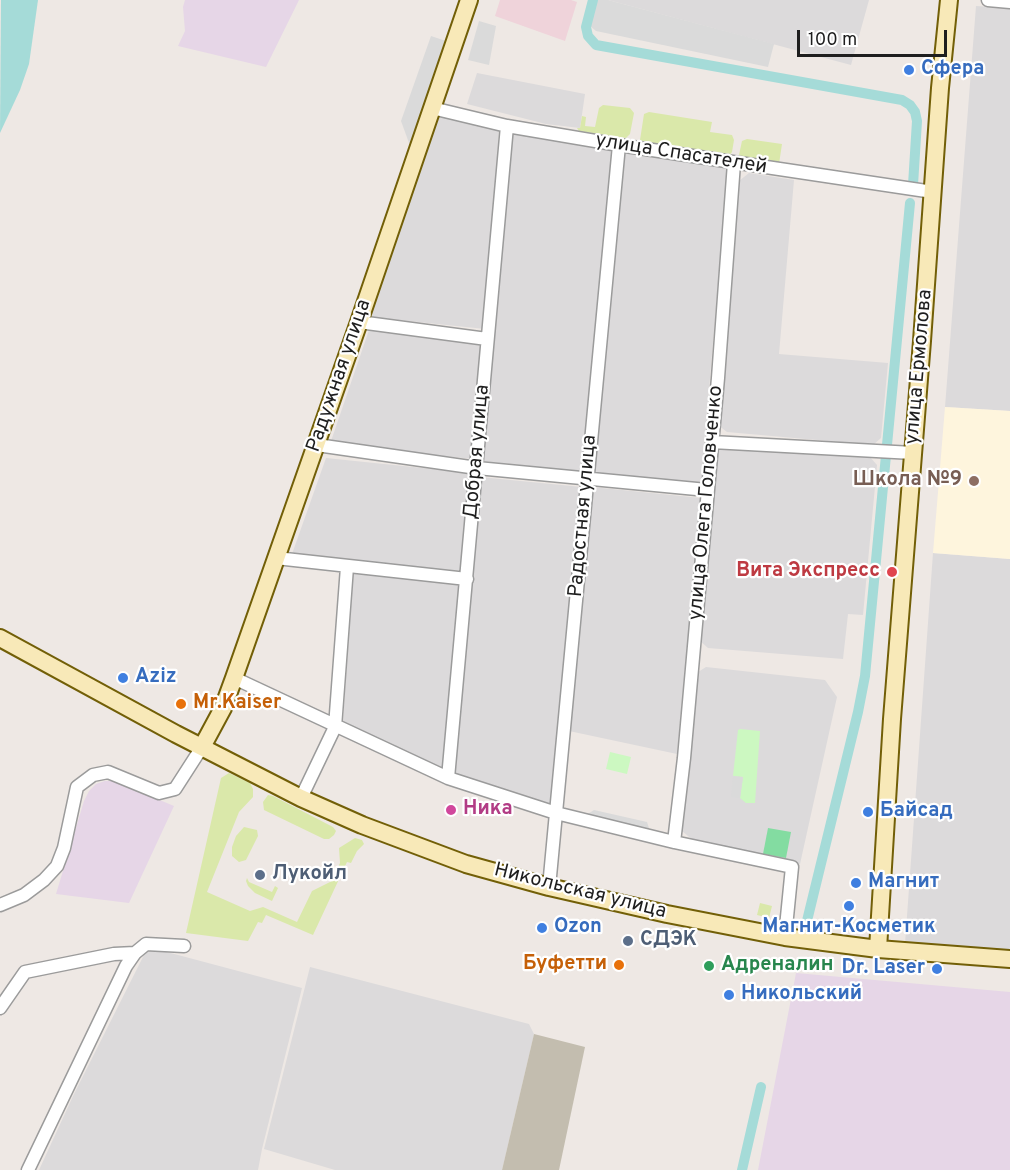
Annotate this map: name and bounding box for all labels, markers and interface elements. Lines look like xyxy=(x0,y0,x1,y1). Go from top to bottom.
scale bar xyxy=(800,18,950,56)
text: 100 m xyxy=(808,29,857,52)
place label: Сфера xyxy=(921,58,984,82)
marker: Сфера xyxy=(902,63,916,77)
street label: улица Спасателей xyxy=(593,130,769,180)
street label: улица Ермолова xyxy=(901,288,939,446)
street label: Радужная улица xyxy=(303,296,377,456)
street label: Добрая улица xyxy=(460,384,496,520)
street label: улица Олега Головченко xyxy=(685,385,729,621)
street label: Радостная улица xyxy=(565,434,603,598)
place label: Школа №9 xyxy=(853,469,962,493)
marker: Школа №9 xyxy=(967,474,981,488)
place label: Вита Экспресс xyxy=(736,560,880,584)
marker: Вита Экспресс xyxy=(885,565,899,579)
place label: Aziz xyxy=(135,666,177,690)
marker: Aziz xyxy=(116,671,130,685)
place label: Mr.Kaiser xyxy=(193,692,281,716)
marker: Mr.Kaiser xyxy=(174,697,188,711)
place label: Ника xyxy=(463,798,513,822)
place label: Байсад xyxy=(880,800,953,824)
marker: Ника xyxy=(444,803,458,817)
marker: Байсад xyxy=(861,805,875,819)
street label: Никольская улица xyxy=(491,859,669,925)
place label: Лукойл xyxy=(272,863,347,887)
marker: Лукойл xyxy=(253,868,267,882)
place label: Магнит xyxy=(868,871,939,895)
marker: Магнит xyxy=(849,876,863,890)
marker: Магнит-Косметик xyxy=(842,899,856,913)
place label: Ozon xyxy=(554,916,602,940)
place label: Магнит-Косметик xyxy=(762,916,936,940)
marker: Ozon xyxy=(535,921,549,935)
place label: СДЭК xyxy=(640,929,697,953)
marker: СДЭК xyxy=(621,934,635,948)
place label: Буфетти xyxy=(523,953,607,977)
place label: Адреналин xyxy=(721,954,833,978)
place label: Dr. Laser xyxy=(842,957,925,981)
marker: Буфетти xyxy=(612,958,626,972)
marker: Адреналин xyxy=(702,959,716,973)
marker: Dr. Laser xyxy=(930,962,944,976)
place label: Никольский xyxy=(741,983,862,1007)
marker: Никольский xyxy=(722,988,736,1002)

